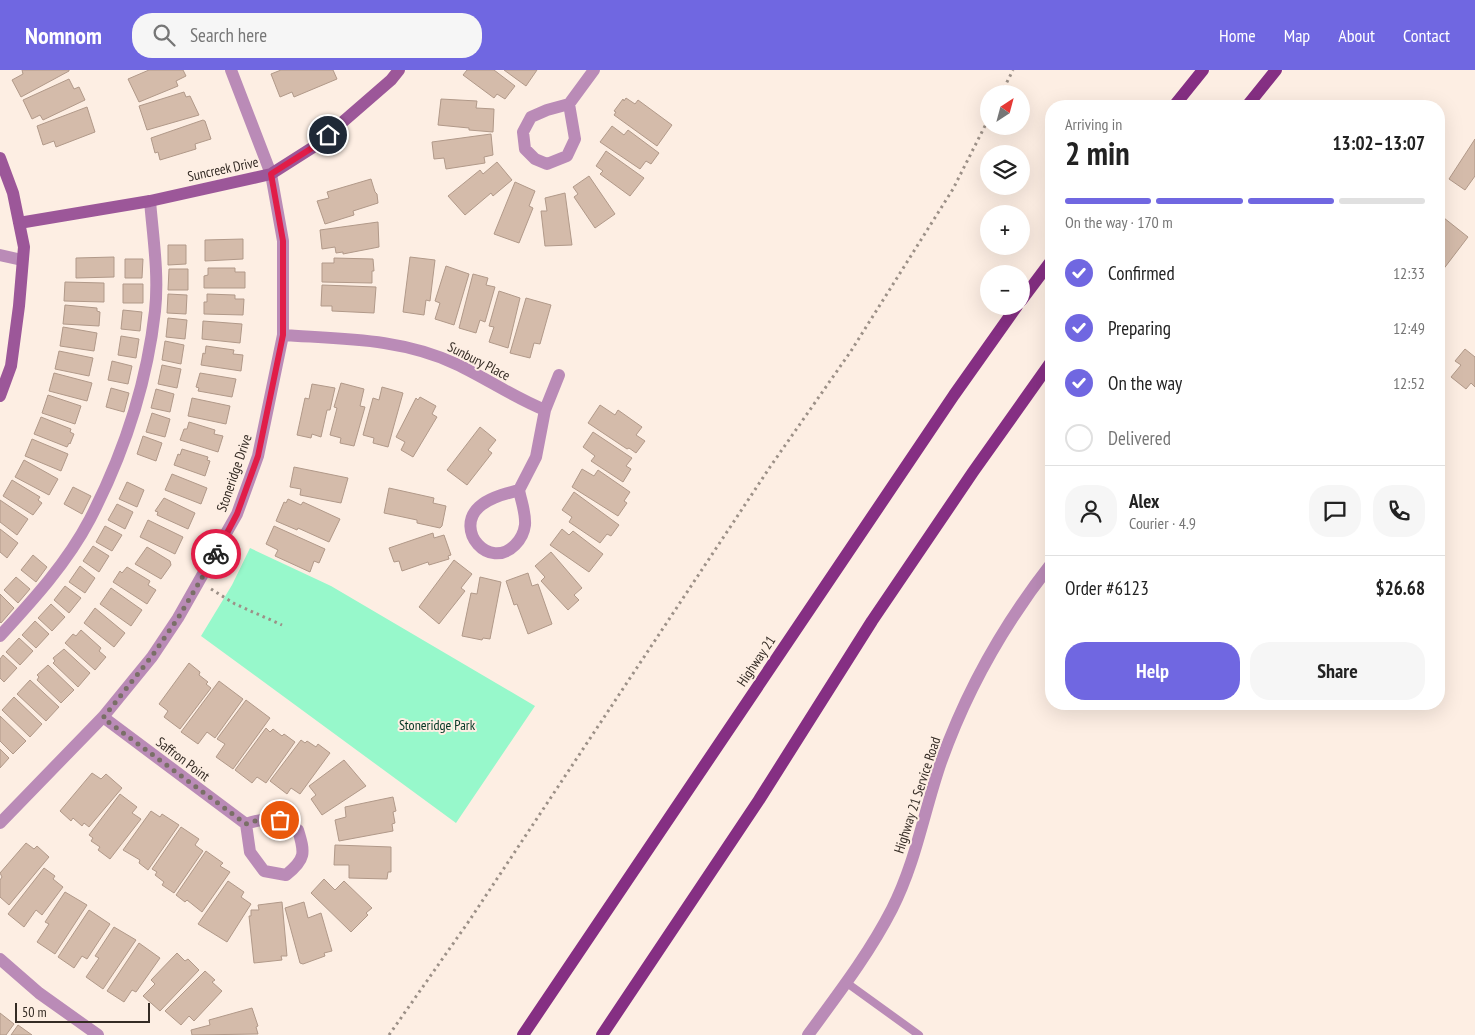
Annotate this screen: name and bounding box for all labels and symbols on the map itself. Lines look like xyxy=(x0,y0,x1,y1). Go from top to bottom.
north arrow xyxy=(980,85,1030,135)
pin xyxy=(307,114,349,156)
street label: Suncreek Drive xyxy=(186,153,260,185)
street label: Sunbury Place xyxy=(445,338,513,384)
street label: Stoneridge Drive xyxy=(212,432,256,514)
courier xyxy=(191,529,241,579)
street label: Highway 21 xyxy=(733,632,779,690)
park label: Stoneridge Park xyxy=(399,716,476,734)
street label: Saffron Point xyxy=(153,733,214,785)
street label: Highway 21 Service Road xyxy=(890,734,944,856)
pin xyxy=(259,799,301,841)
scale bar xyxy=(15,1000,150,1023)

